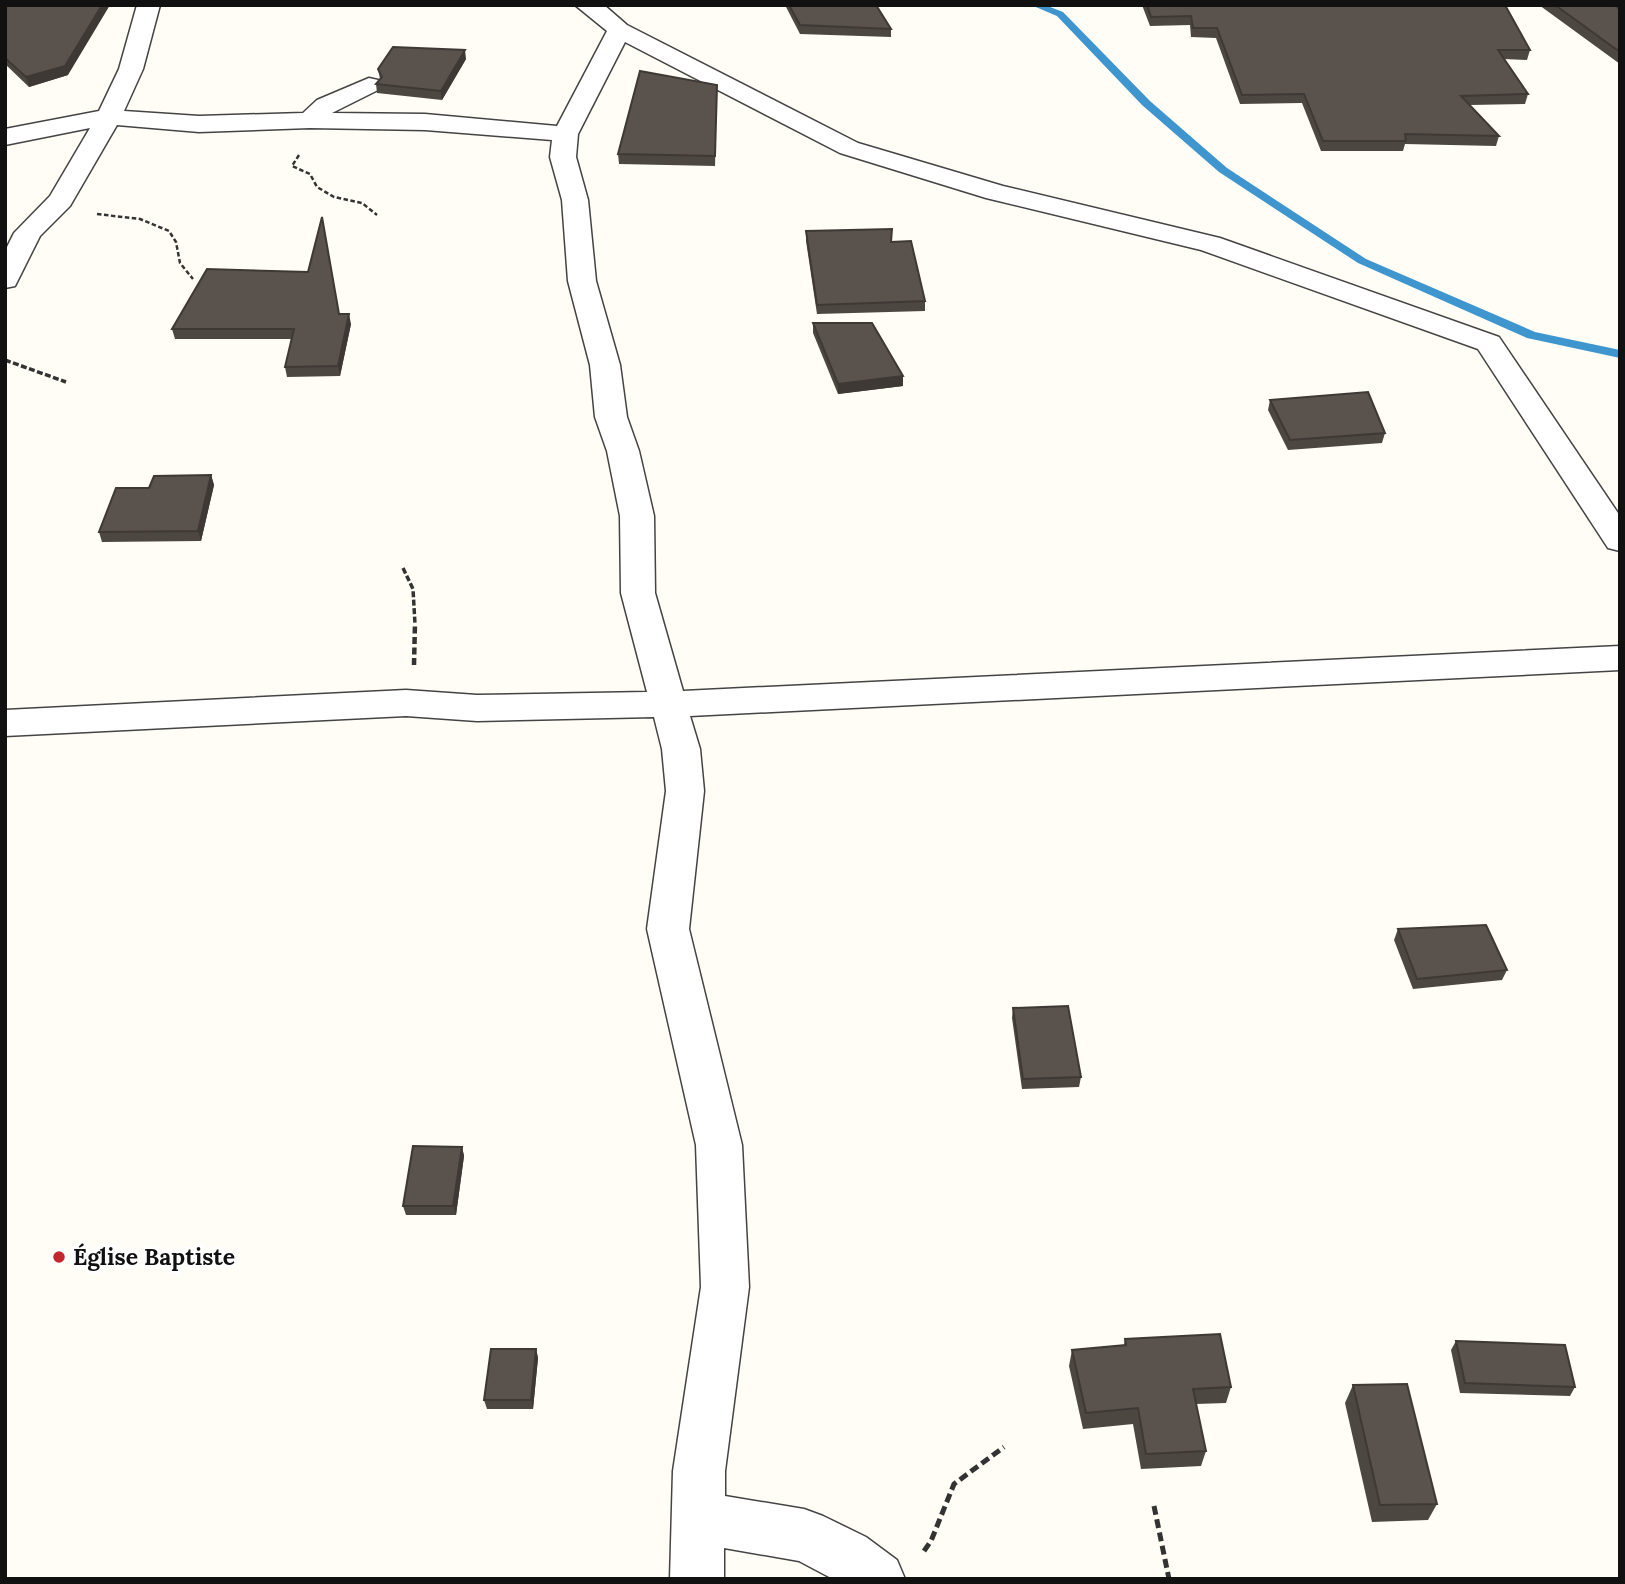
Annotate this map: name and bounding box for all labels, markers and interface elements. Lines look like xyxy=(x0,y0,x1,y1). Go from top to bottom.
place label: Église Baptiste xyxy=(73,1242,235,1271)
marker: Église Baptiste xyxy=(51,1249,67,1265)

